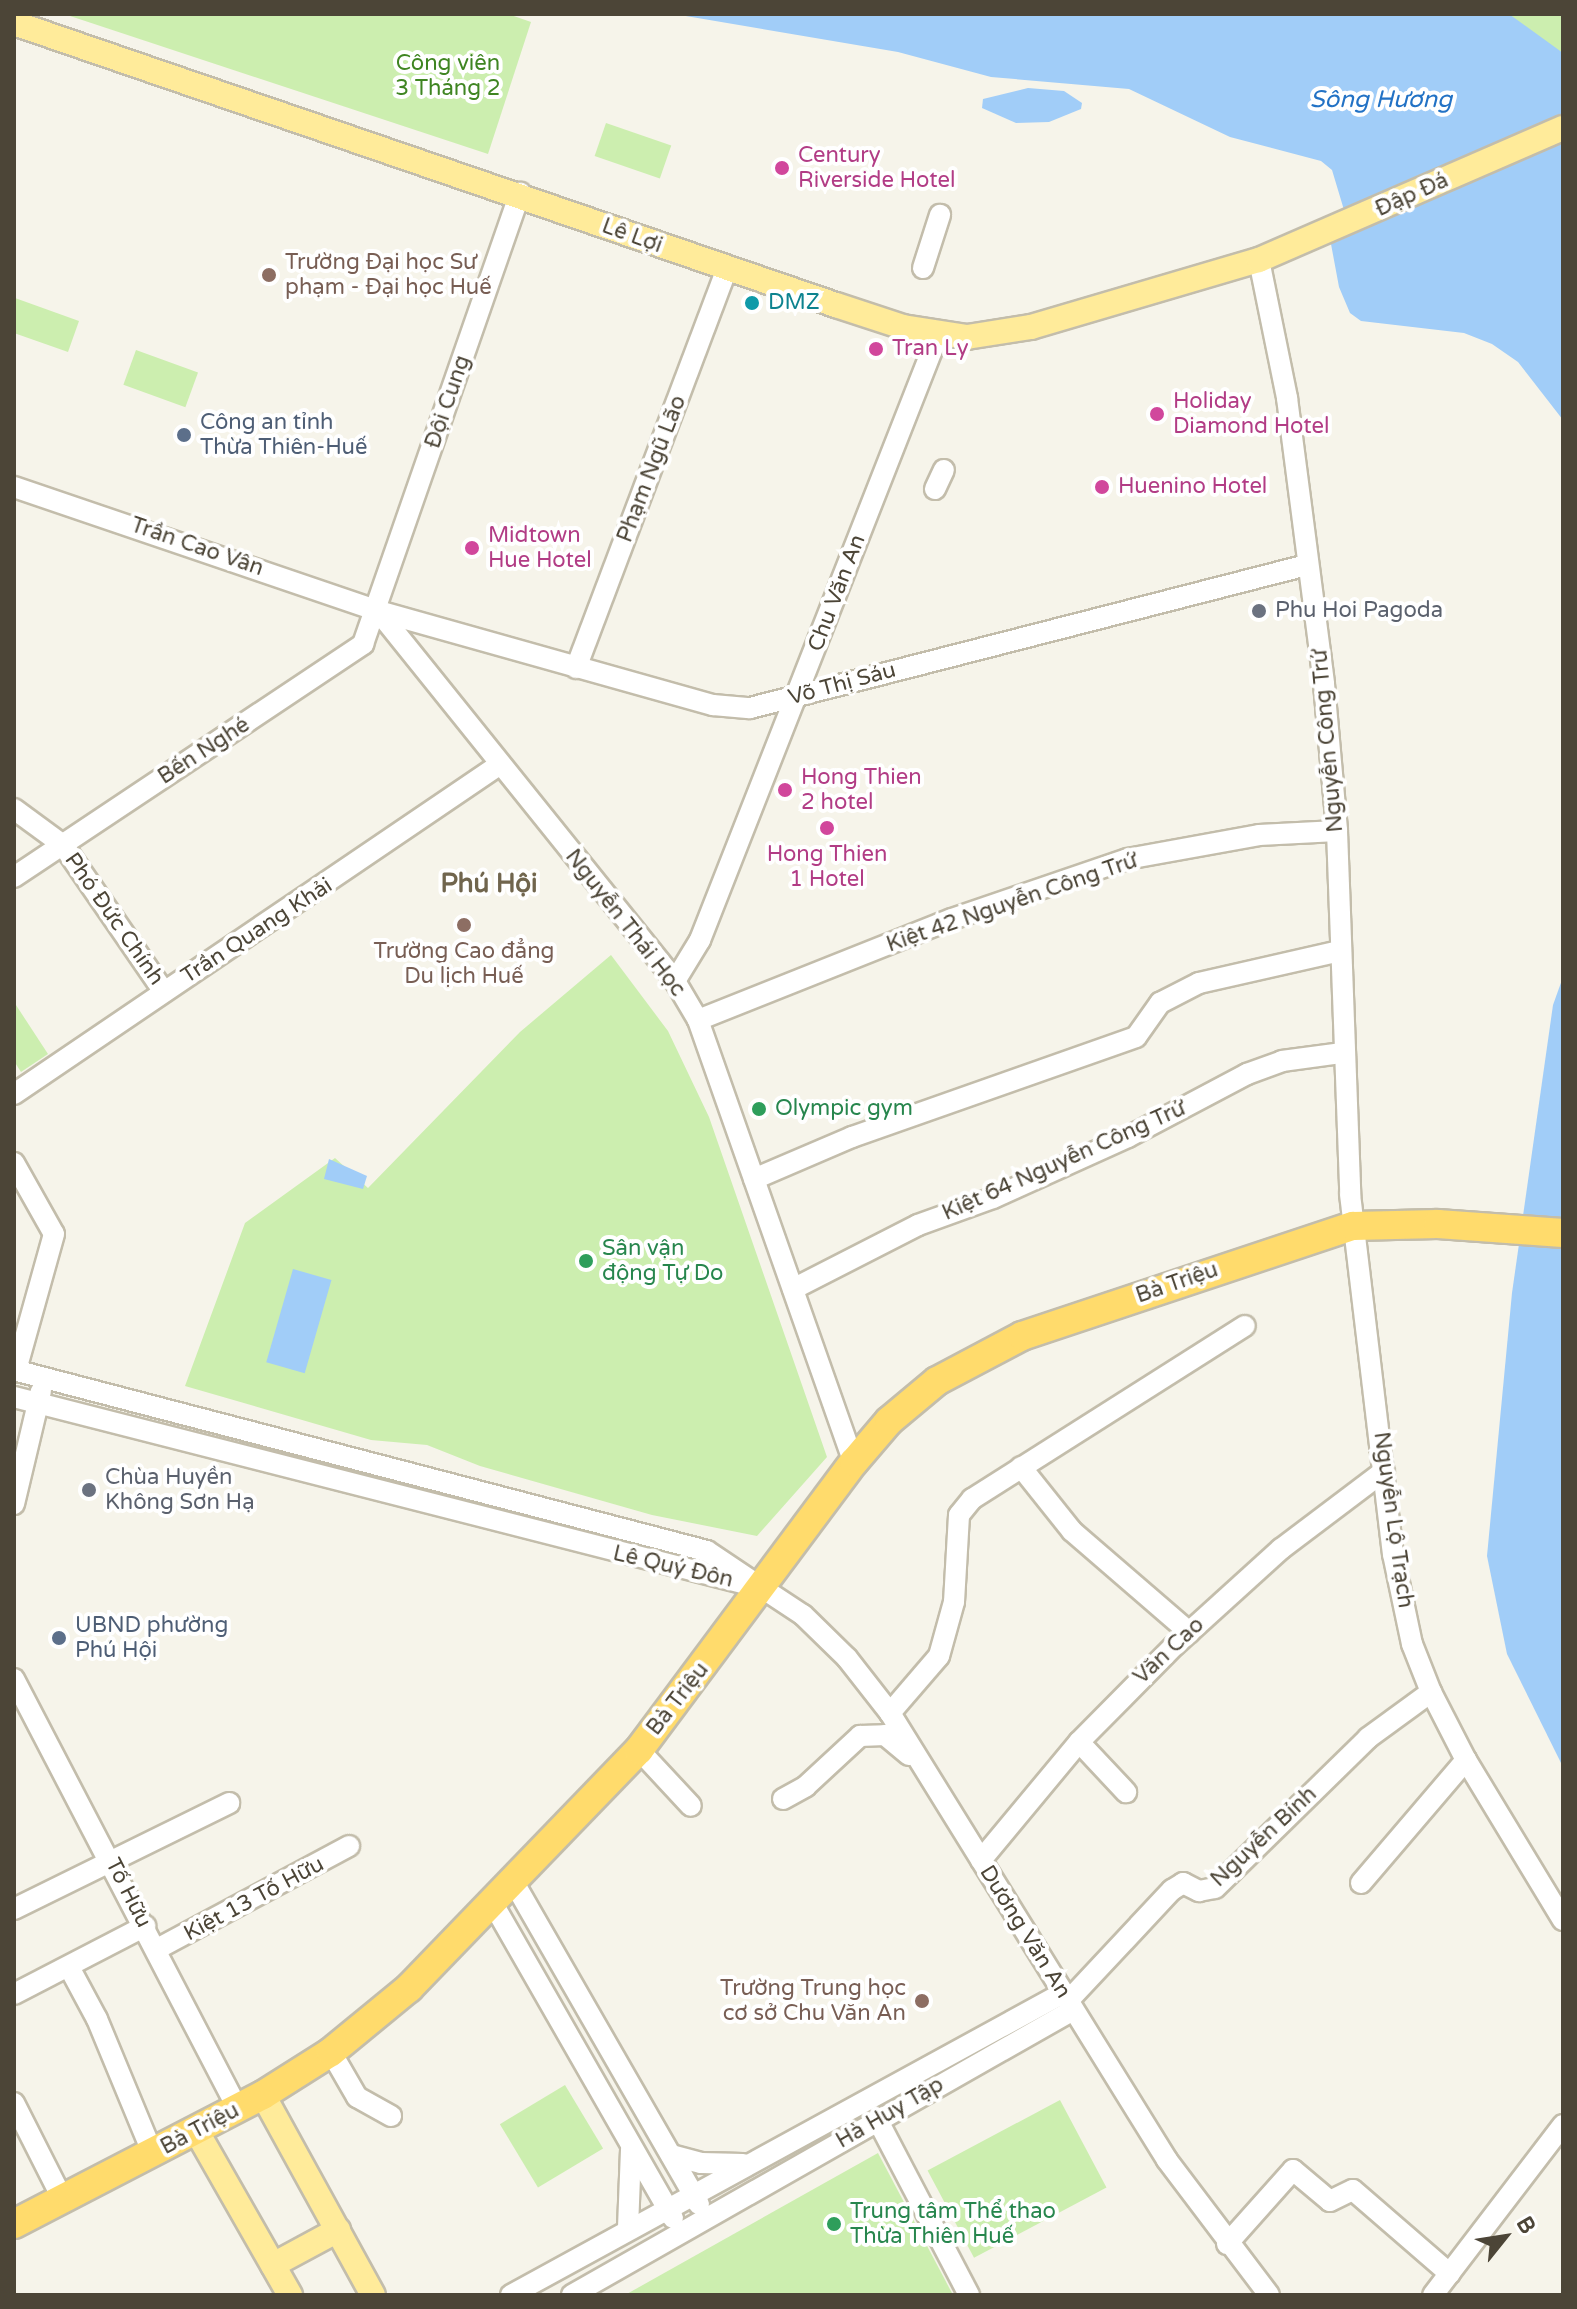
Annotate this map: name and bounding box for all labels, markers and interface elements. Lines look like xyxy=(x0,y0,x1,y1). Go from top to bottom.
park label: Công viên 3 Tháng 2 xyxy=(395,50,501,102)
water label: Sông Hương xyxy=(1310,86,1452,114)
place label: Century Riverside Hotel xyxy=(798,142,955,194)
marker: Century Riverside Hotel xyxy=(773,159,791,177)
street label: Đập Đá xyxy=(1371,167,1453,223)
street label: Lê Lợi xyxy=(598,213,666,259)
place label: Trường Đại học Sư phạm - Đại học Huế xyxy=(285,249,492,300)
marker: Trường Đại học Sư phạm - Đại học Huế xyxy=(260,266,278,284)
place label: DMZ xyxy=(768,290,820,316)
marker: DMZ xyxy=(743,294,761,312)
place label: Tran Ly xyxy=(892,336,968,362)
marker: Tran Ly xyxy=(867,340,885,358)
street label: Đội Cung xyxy=(420,352,476,452)
place label: Holiday Diamond Hotel xyxy=(1173,388,1329,440)
street label: Phạm Ngũ Lão xyxy=(612,392,692,546)
marker: Holiday Diamond Hotel xyxy=(1148,405,1166,423)
place label: Công an tỉnh Thừa Thiên-Huế xyxy=(200,409,367,460)
marker: Công an tỉnh Thừa Thiên-Huế xyxy=(175,426,193,444)
place label: Huenino Hotel xyxy=(1118,474,1267,500)
marker: Huenino Hotel xyxy=(1093,478,1111,496)
street label: Trần Cao Vân xyxy=(127,512,267,582)
place label: Midtown Hue Hotel xyxy=(488,522,592,574)
street label: Chu Văn An xyxy=(803,531,871,655)
marker: Midtown Hue Hotel xyxy=(463,539,481,557)
place label: Phu Hoi Pagoda xyxy=(1275,598,1443,624)
marker: Phu Hoi Pagoda xyxy=(1250,602,1268,620)
street label: Nguyễn Công Trứ xyxy=(1307,649,1349,833)
street label: Võ Thị Sáu xyxy=(785,657,899,711)
street label: Bến Nghé xyxy=(153,712,255,790)
place label: Hong Thien 2 hotel xyxy=(801,764,922,816)
marker: Hong Thien 2 hotel xyxy=(776,781,794,799)
marker: Hong Thien 1 Hotel xyxy=(818,819,836,837)
place label: Hong Thien 1 Hotel xyxy=(767,841,887,892)
street label: Nguyễn Thái Học xyxy=(559,844,691,1002)
street label: Phó Đức Chính xyxy=(59,848,169,990)
street label: Kiệt 42 Nguyễn Công Trứ xyxy=(883,848,1141,958)
district label: Phú Hội xyxy=(440,868,538,900)
street label: Trần Quang Khải xyxy=(177,872,337,990)
marker: Trường Cao đẳng Du lịch Huế xyxy=(455,916,473,934)
place label: Trường Cao đẳng Du lịch Huế xyxy=(374,938,554,990)
street label: Kiệt 64 Nguyễn Công Trứ xyxy=(938,1095,1190,1227)
place label: Olympic gym xyxy=(775,1096,913,1122)
marker: Olympic gym xyxy=(750,1100,768,1118)
place label: Sân vận động Tự Do xyxy=(602,1235,723,1286)
marker: Sân vận động Tự Do xyxy=(577,1252,595,1270)
street label: Bà Triệu xyxy=(1132,1257,1222,1309)
street label: Nguyễn Lộ Trạch xyxy=(1368,1430,1418,1610)
place label: Chùa Huyền Không Sơn Hạ xyxy=(105,1464,255,1516)
marker: Chùa Huyền Không Sơn Hạ xyxy=(80,1481,98,1499)
street label: Lê Quý Đôn xyxy=(610,1540,736,1594)
place label: UBND phường Phú Hội xyxy=(75,1612,228,1664)
street label: Văn Cao xyxy=(1128,1612,1210,1690)
marker: UBND phường Phú Hội xyxy=(50,1629,68,1647)
street label: Bà Triệu xyxy=(641,1657,715,1741)
street label: Nguyễn Bính xyxy=(1206,1781,1322,1893)
street label: Kiệt 13 Tố Hữu xyxy=(180,1851,328,1947)
street label: Tố Hữu xyxy=(99,1854,157,1932)
street label: Dương Văn An xyxy=(974,1861,1076,2003)
place label: Trường Trung học cơ sở Chu Văn An xyxy=(720,1975,906,2026)
marker: Trường Trung học cơ sở Chu Văn An xyxy=(913,1992,931,2010)
street label: Hà Huy Tập xyxy=(832,2072,948,2154)
street label: Bà Triệu xyxy=(156,2097,244,2161)
north arrow xyxy=(1465,2197,1545,2277)
place label: Trung tâm Thể thao Thừa Thiên Huế xyxy=(850,2198,1056,2250)
text: B xyxy=(1511,2212,1541,2238)
marker: Trung tâm Thể thao Thừa Thiên Huế xyxy=(825,2215,843,2233)

